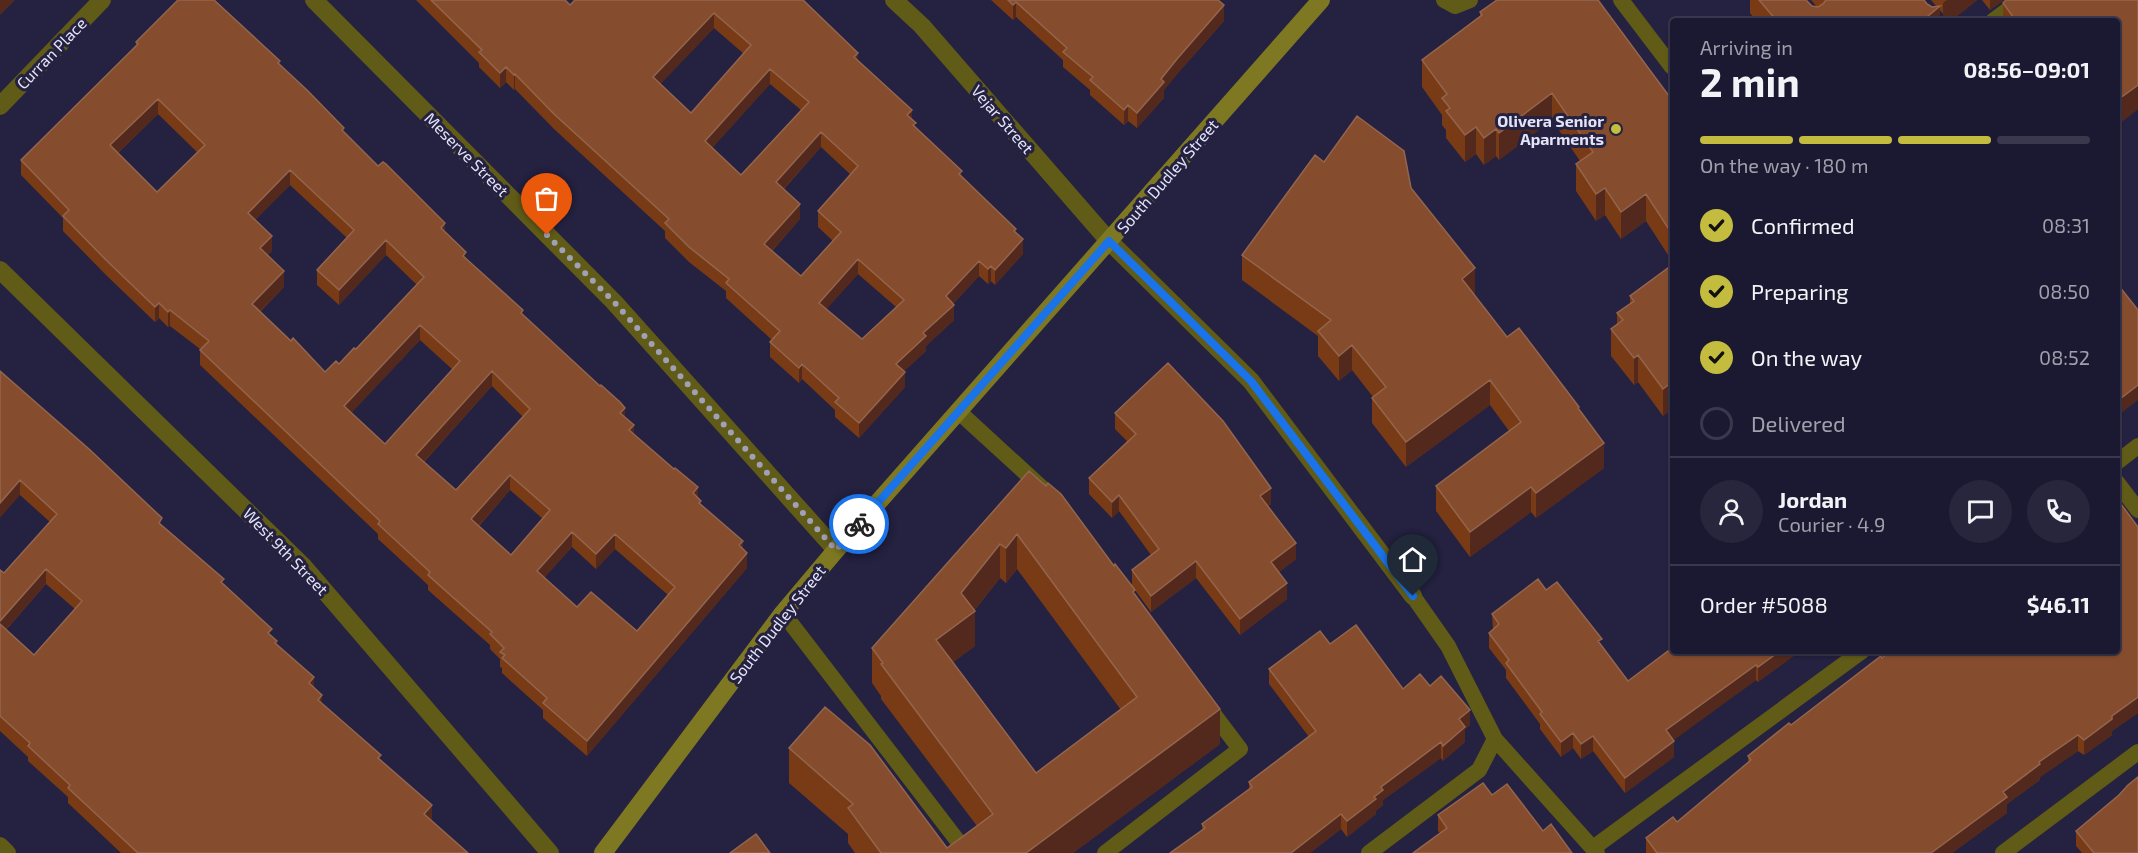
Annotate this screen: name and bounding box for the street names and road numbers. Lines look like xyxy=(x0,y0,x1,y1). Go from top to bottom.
street label: Curran Place xyxy=(12,13,90,93)
street label: Vejar Street xyxy=(967,81,1038,158)
street label: Meserve Street xyxy=(421,108,513,200)
street label: South Dudley Street xyxy=(1112,115,1222,237)
street label: West 9th Street xyxy=(240,503,332,599)
street label: South Dudley Street xyxy=(725,561,829,687)

